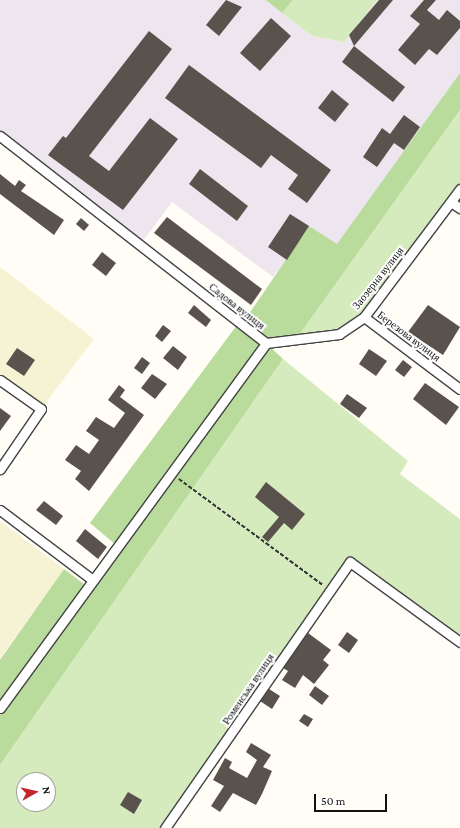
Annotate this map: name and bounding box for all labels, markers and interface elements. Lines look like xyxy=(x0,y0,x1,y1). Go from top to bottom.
street label: Заозерна вулиця xyxy=(350,244,406,312)
street label: Садова вулиця xyxy=(206,280,268,332)
street label: Березова вулиця xyxy=(375,308,443,364)
street label: Роменська вулиця xyxy=(219,651,277,727)
north arrow xyxy=(16,772,56,812)
text: N xyxy=(40,786,53,795)
scale bar xyxy=(316,786,389,812)
text: 50 m xyxy=(321,794,345,808)

